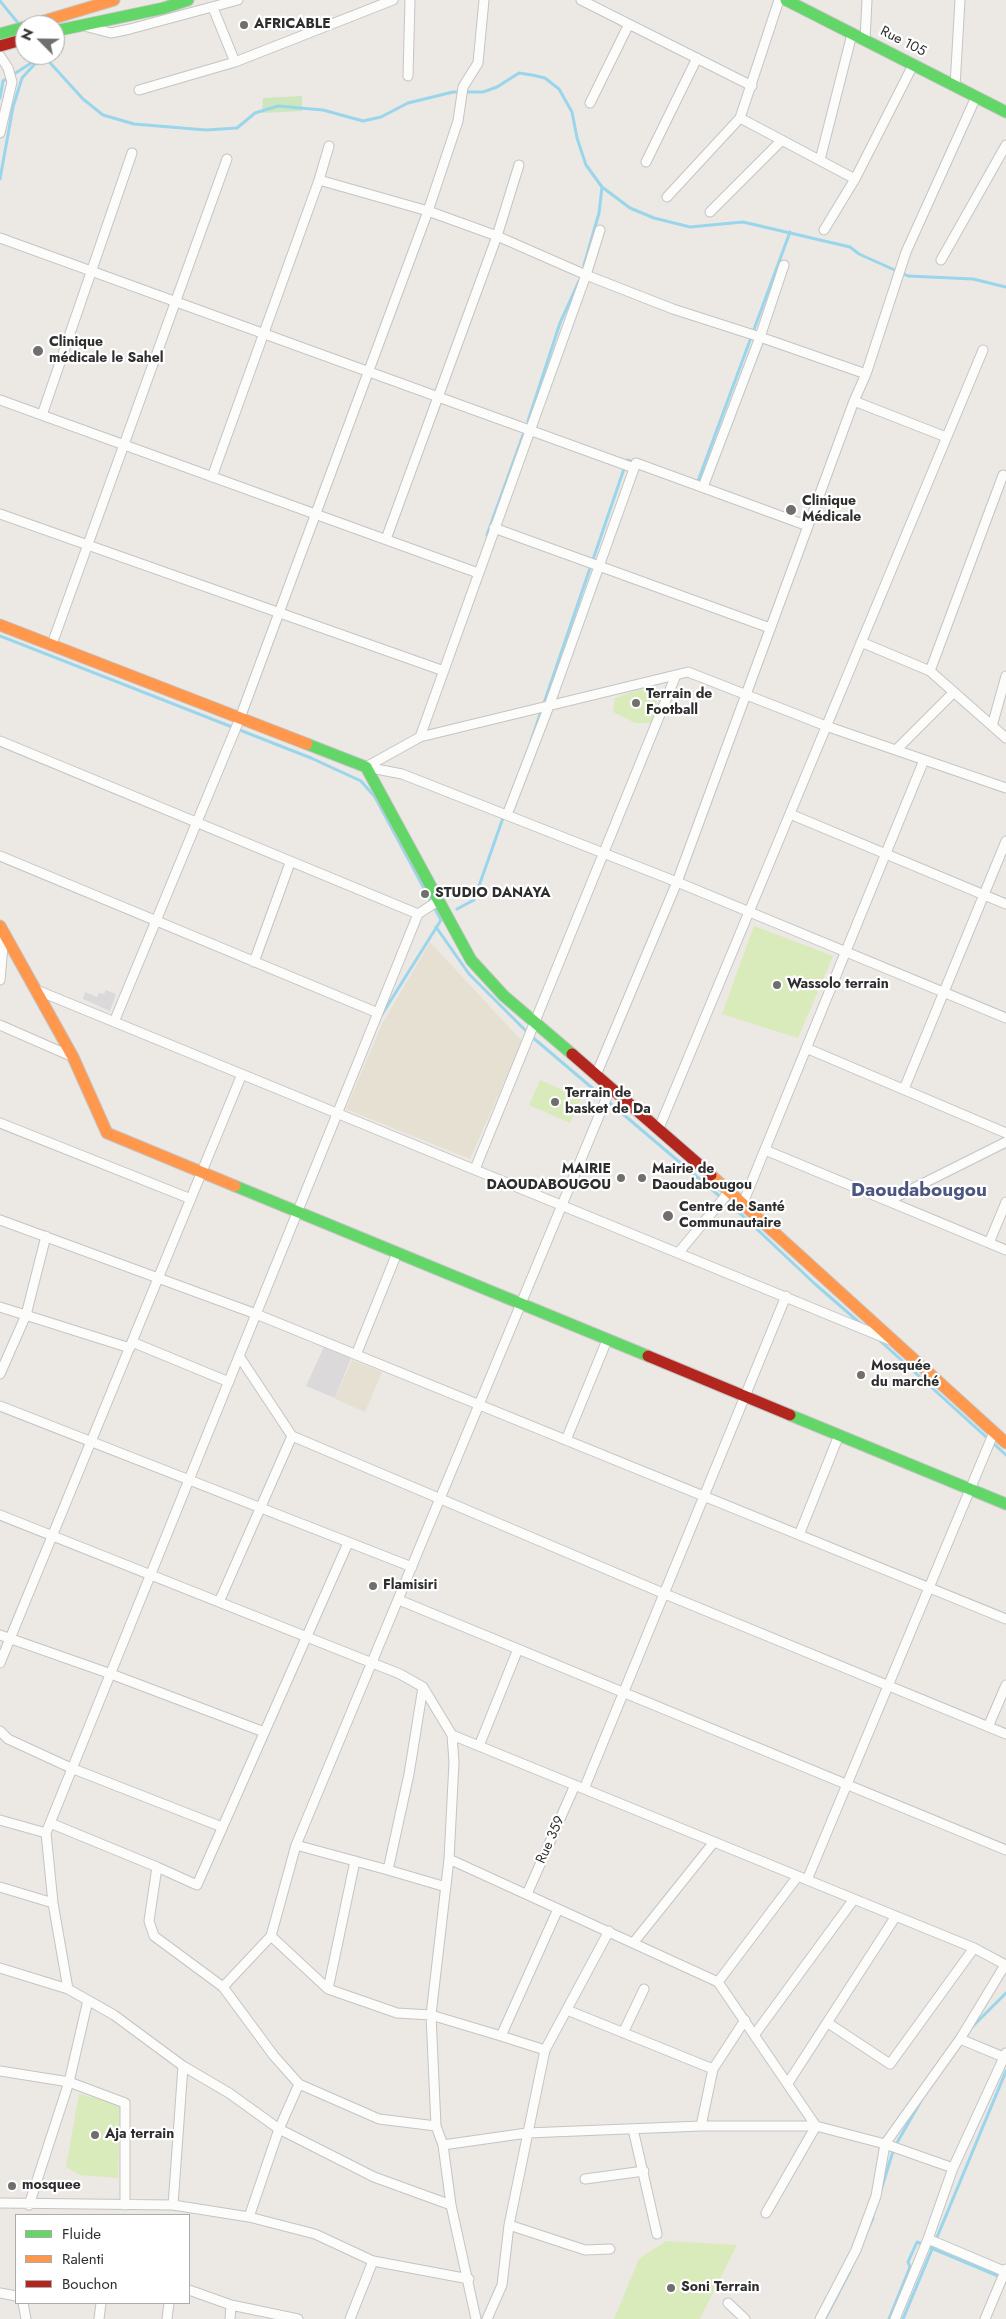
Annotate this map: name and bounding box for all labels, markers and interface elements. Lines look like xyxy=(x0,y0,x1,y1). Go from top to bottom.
north arrow xyxy=(15,15,65,65)
place label: AFRICABLE xyxy=(254,17,331,33)
marker: AFRICABLE xyxy=(238,19,250,31)
street label: Rue 105 xyxy=(877,23,929,61)
text: N xyxy=(16,26,38,44)
place label: Clinique médicale le Sahel xyxy=(49,335,164,368)
marker: Clinique médicale le Sahel xyxy=(31,344,45,358)
place label: Clinique Médicale xyxy=(802,494,861,526)
marker: Clinique Médicale xyxy=(784,503,798,517)
place label: Terrain de Football xyxy=(646,687,712,720)
marker: Terrain de Football xyxy=(630,697,642,709)
place label: STUDIO DANAYA xyxy=(435,886,551,902)
marker: STUDIO DANAYA xyxy=(419,888,431,900)
place label: Wassolo terrain xyxy=(787,977,889,993)
marker: Wassolo terrain xyxy=(771,979,783,991)
place label: Terrain de basket de Da xyxy=(565,1086,651,1118)
marker: Terrain de basket de Da xyxy=(549,1096,561,1108)
place label: MAIRIE DAOUDABOUGOU xyxy=(487,1162,611,1194)
place label: Mairie de Daoudabougou xyxy=(652,1162,752,1194)
marker: MAIRIE DAOUDABOUGOU xyxy=(615,1172,627,1184)
marker: Mairie de Daoudabougou xyxy=(636,1172,648,1184)
district label: Daoudabougou xyxy=(851,1180,987,1202)
place label: Centre de Santé Communautaire xyxy=(679,1200,785,1232)
marker: Centre de Santé Communautaire xyxy=(661,1209,675,1223)
place label: Mosquée du marché xyxy=(871,1359,939,1391)
marker: Mosquée du marché xyxy=(855,1369,867,1381)
place label: Flamisiri xyxy=(383,1578,437,1594)
marker: Flamisiri xyxy=(367,1580,379,1592)
street label: Rue 359 xyxy=(533,1814,569,1866)
place label: Aja terrain xyxy=(105,2127,174,2143)
marker: Aja terrain xyxy=(89,2129,101,2141)
place label: mosquee xyxy=(22,2178,81,2194)
marker: mosquee xyxy=(6,2180,18,2192)
legend xyxy=(15,2214,190,2304)
text: Fluide xyxy=(62,2223,101,2245)
text: Ralenti xyxy=(62,2248,104,2270)
text: Bouchon xyxy=(62,2273,118,2295)
place label: Soni Terrain xyxy=(681,2280,760,2296)
marker: Soni Terrain xyxy=(665,2282,677,2294)

